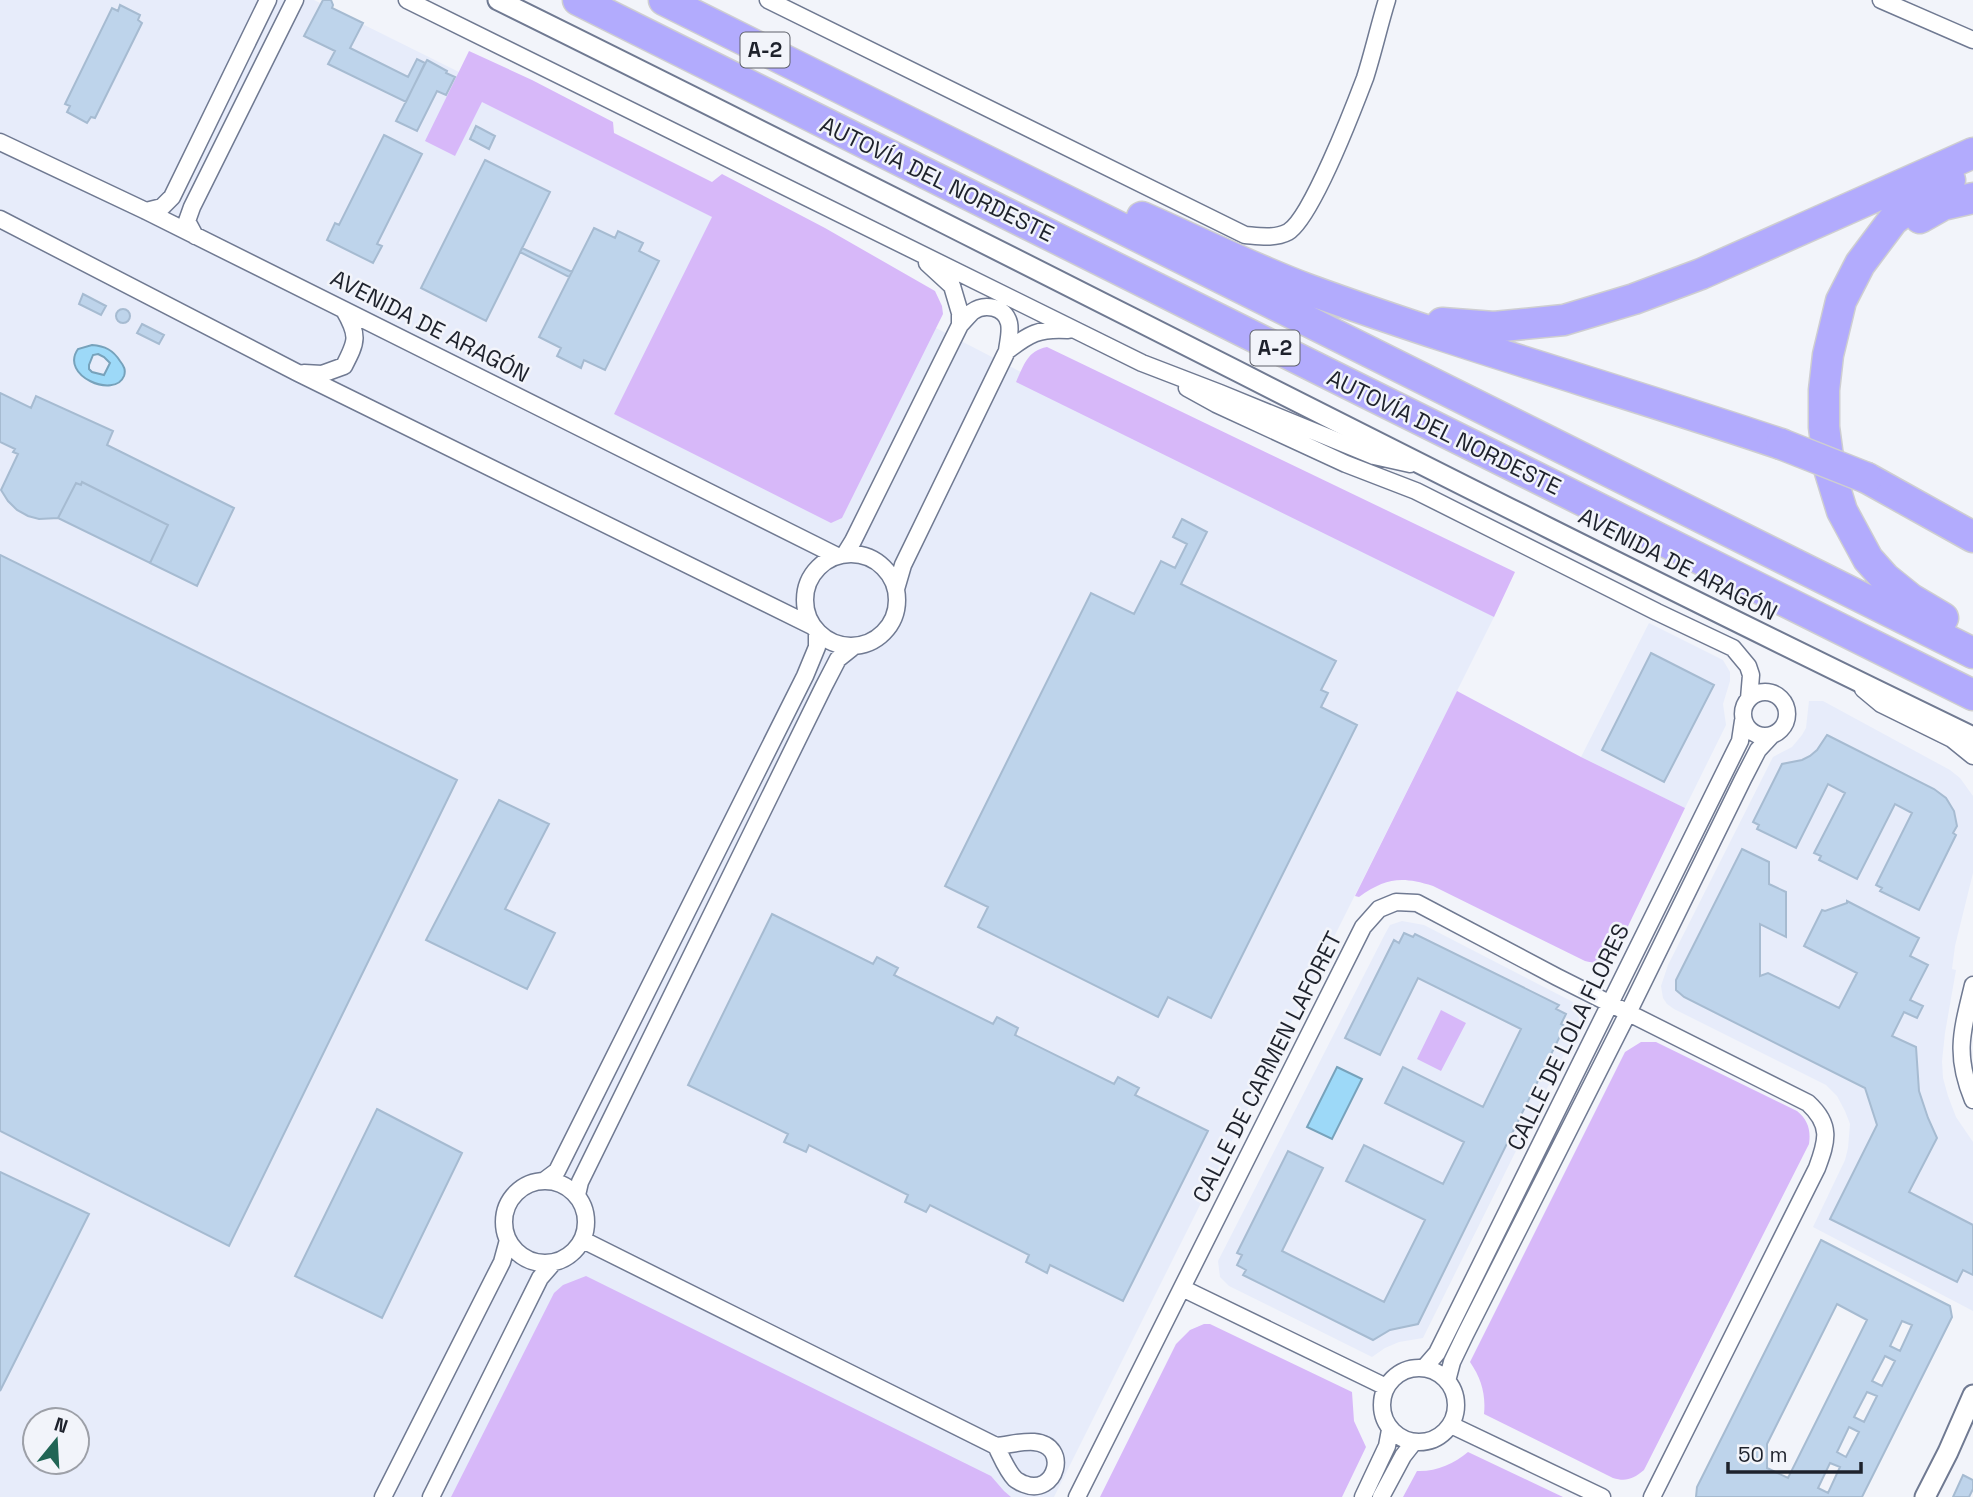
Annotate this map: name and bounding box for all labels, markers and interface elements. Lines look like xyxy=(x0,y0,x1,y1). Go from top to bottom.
road number: A-2 xyxy=(740,32,790,68)
street label: AUTOVÍA DEL NORDESTE xyxy=(815,109,1059,249)
street label: AVENIDA DE ARAGÓN xyxy=(325,263,535,389)
road number: A-2 xyxy=(1250,330,1300,366)
street label: AUTOVÍA DEL NORDESTE xyxy=(1322,362,1566,502)
street label: AVENIDA DE ARAGÓN xyxy=(1573,501,1783,627)
street label: CALLE DE LOLA FLORES xyxy=(1500,919,1636,1155)
street label: CALLE DE CARMEN LAFORET xyxy=(1185,926,1349,1208)
north arrow xyxy=(21,1406,91,1476)
text: N xyxy=(51,1411,71,1439)
scale bar xyxy=(1728,1430,1861,1474)
text: 50 m xyxy=(1738,1441,1788,1468)

